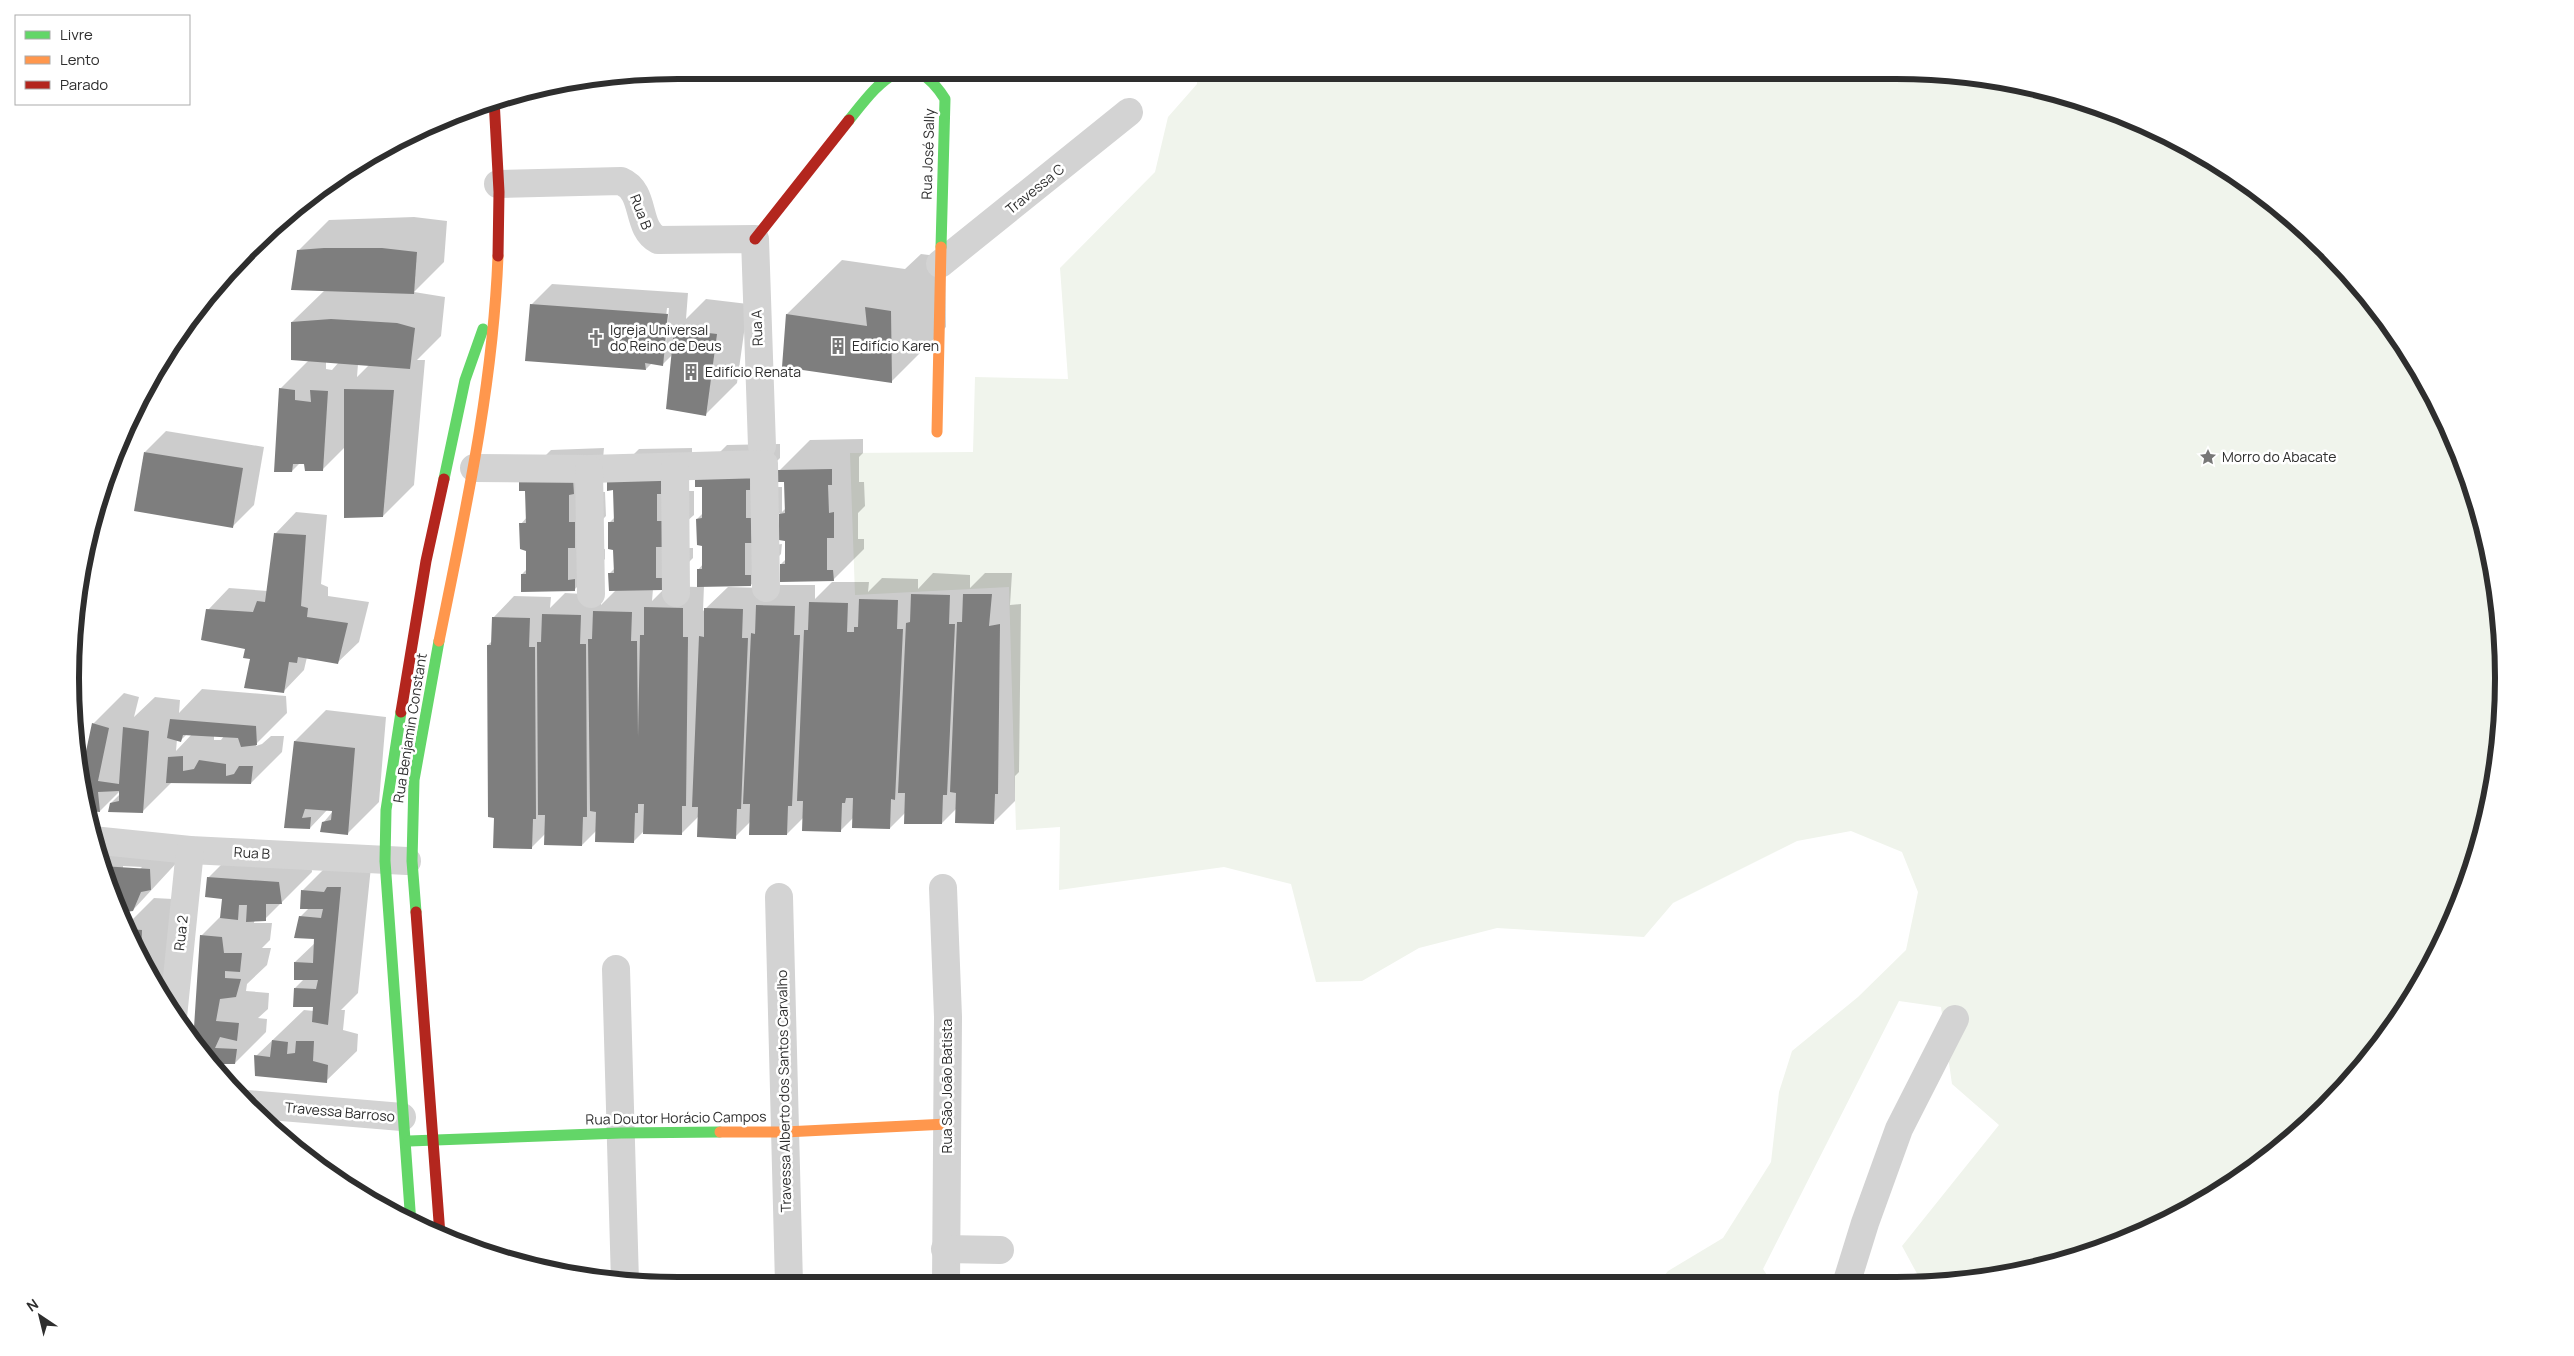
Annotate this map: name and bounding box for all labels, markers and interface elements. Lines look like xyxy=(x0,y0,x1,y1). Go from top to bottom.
legend xyxy=(15,15,190,105)
text: Livre xyxy=(60,24,93,45)
text: Lento xyxy=(60,49,100,70)
text: Parado xyxy=(60,74,108,95)
street label: Rua José Sally xyxy=(916,108,939,200)
street label: Travessa C xyxy=(1001,159,1068,218)
street label: Rua B xyxy=(626,191,657,233)
street label: Rua A xyxy=(746,309,767,347)
place label: Igreja Universal do Reino de Deus xyxy=(610,320,722,355)
church icon: Igreja Universal do Reino de Deus xyxy=(586,328,606,348)
building icon: Edifício Karen xyxy=(828,336,848,356)
place label: Edifício Karen xyxy=(852,336,939,355)
building icon: Edifício Renata xyxy=(681,362,701,382)
place label: Edifício Renata xyxy=(705,362,801,381)
place icon: Morro do Abacate xyxy=(2198,447,2218,467)
place label: Morro do Abacate xyxy=(2222,447,2336,466)
street label: Rua Benjamin Constant xyxy=(388,651,431,804)
street label: Rua B xyxy=(233,842,271,863)
street label: Rua 2 xyxy=(169,914,192,952)
street label: Travessa Alberto dos Santos Carvalho xyxy=(772,970,795,1212)
street label: Rua São João Batista xyxy=(937,1019,956,1153)
street label: Travessa Barroso xyxy=(284,1097,396,1126)
street label: Rua Doutor Horácio Campos xyxy=(585,1106,767,1129)
north arrow xyxy=(15,1291,65,1341)
text: N xyxy=(23,1294,42,1316)

